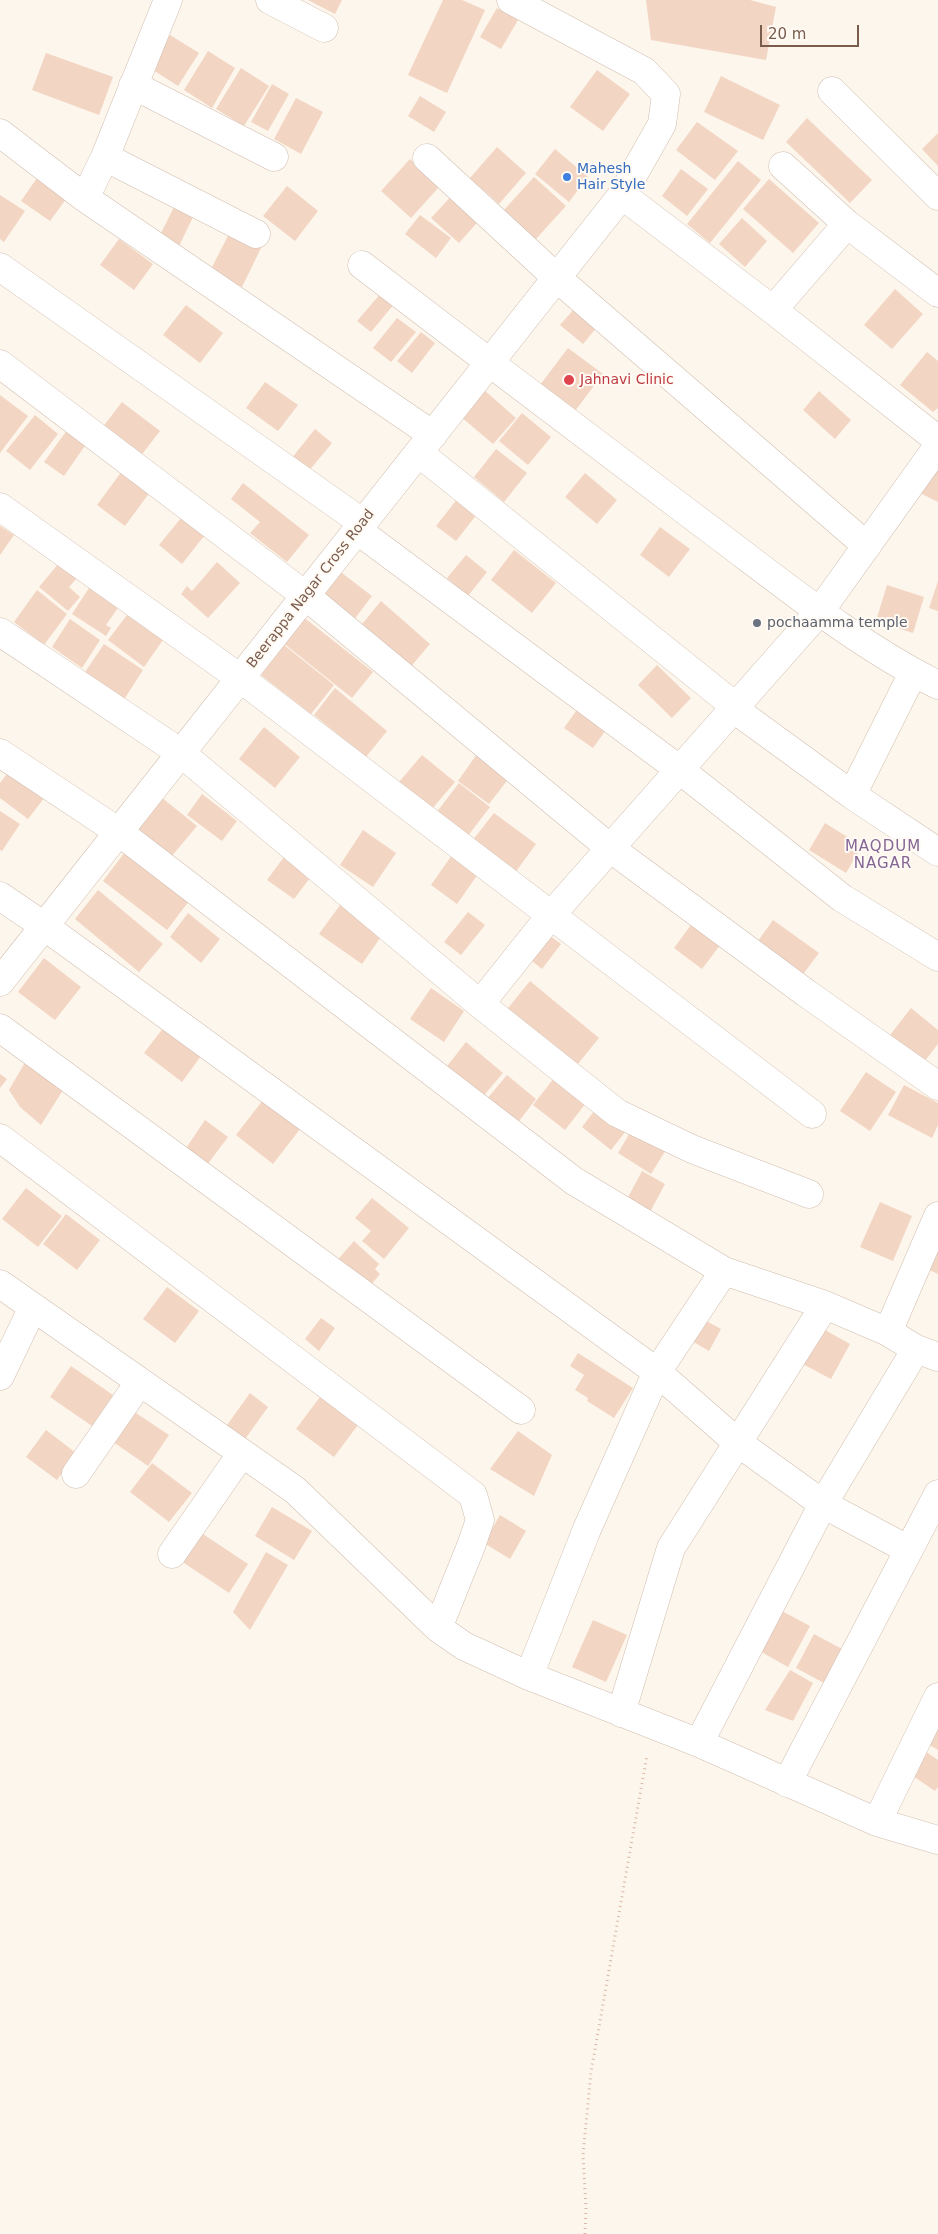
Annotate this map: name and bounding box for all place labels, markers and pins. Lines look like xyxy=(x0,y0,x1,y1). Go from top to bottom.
place label: Mahesh Hair Style xyxy=(577,161,645,193)
marker: Mahesh Hair Style xyxy=(561,171,573,183)
place label: Jahnavi Clinic xyxy=(580,372,674,388)
marker: Jahnavi Clinic xyxy=(562,373,576,387)
place label: pochaamma temple xyxy=(767,615,908,631)
marker: pochaamma temple xyxy=(751,617,763,629)

